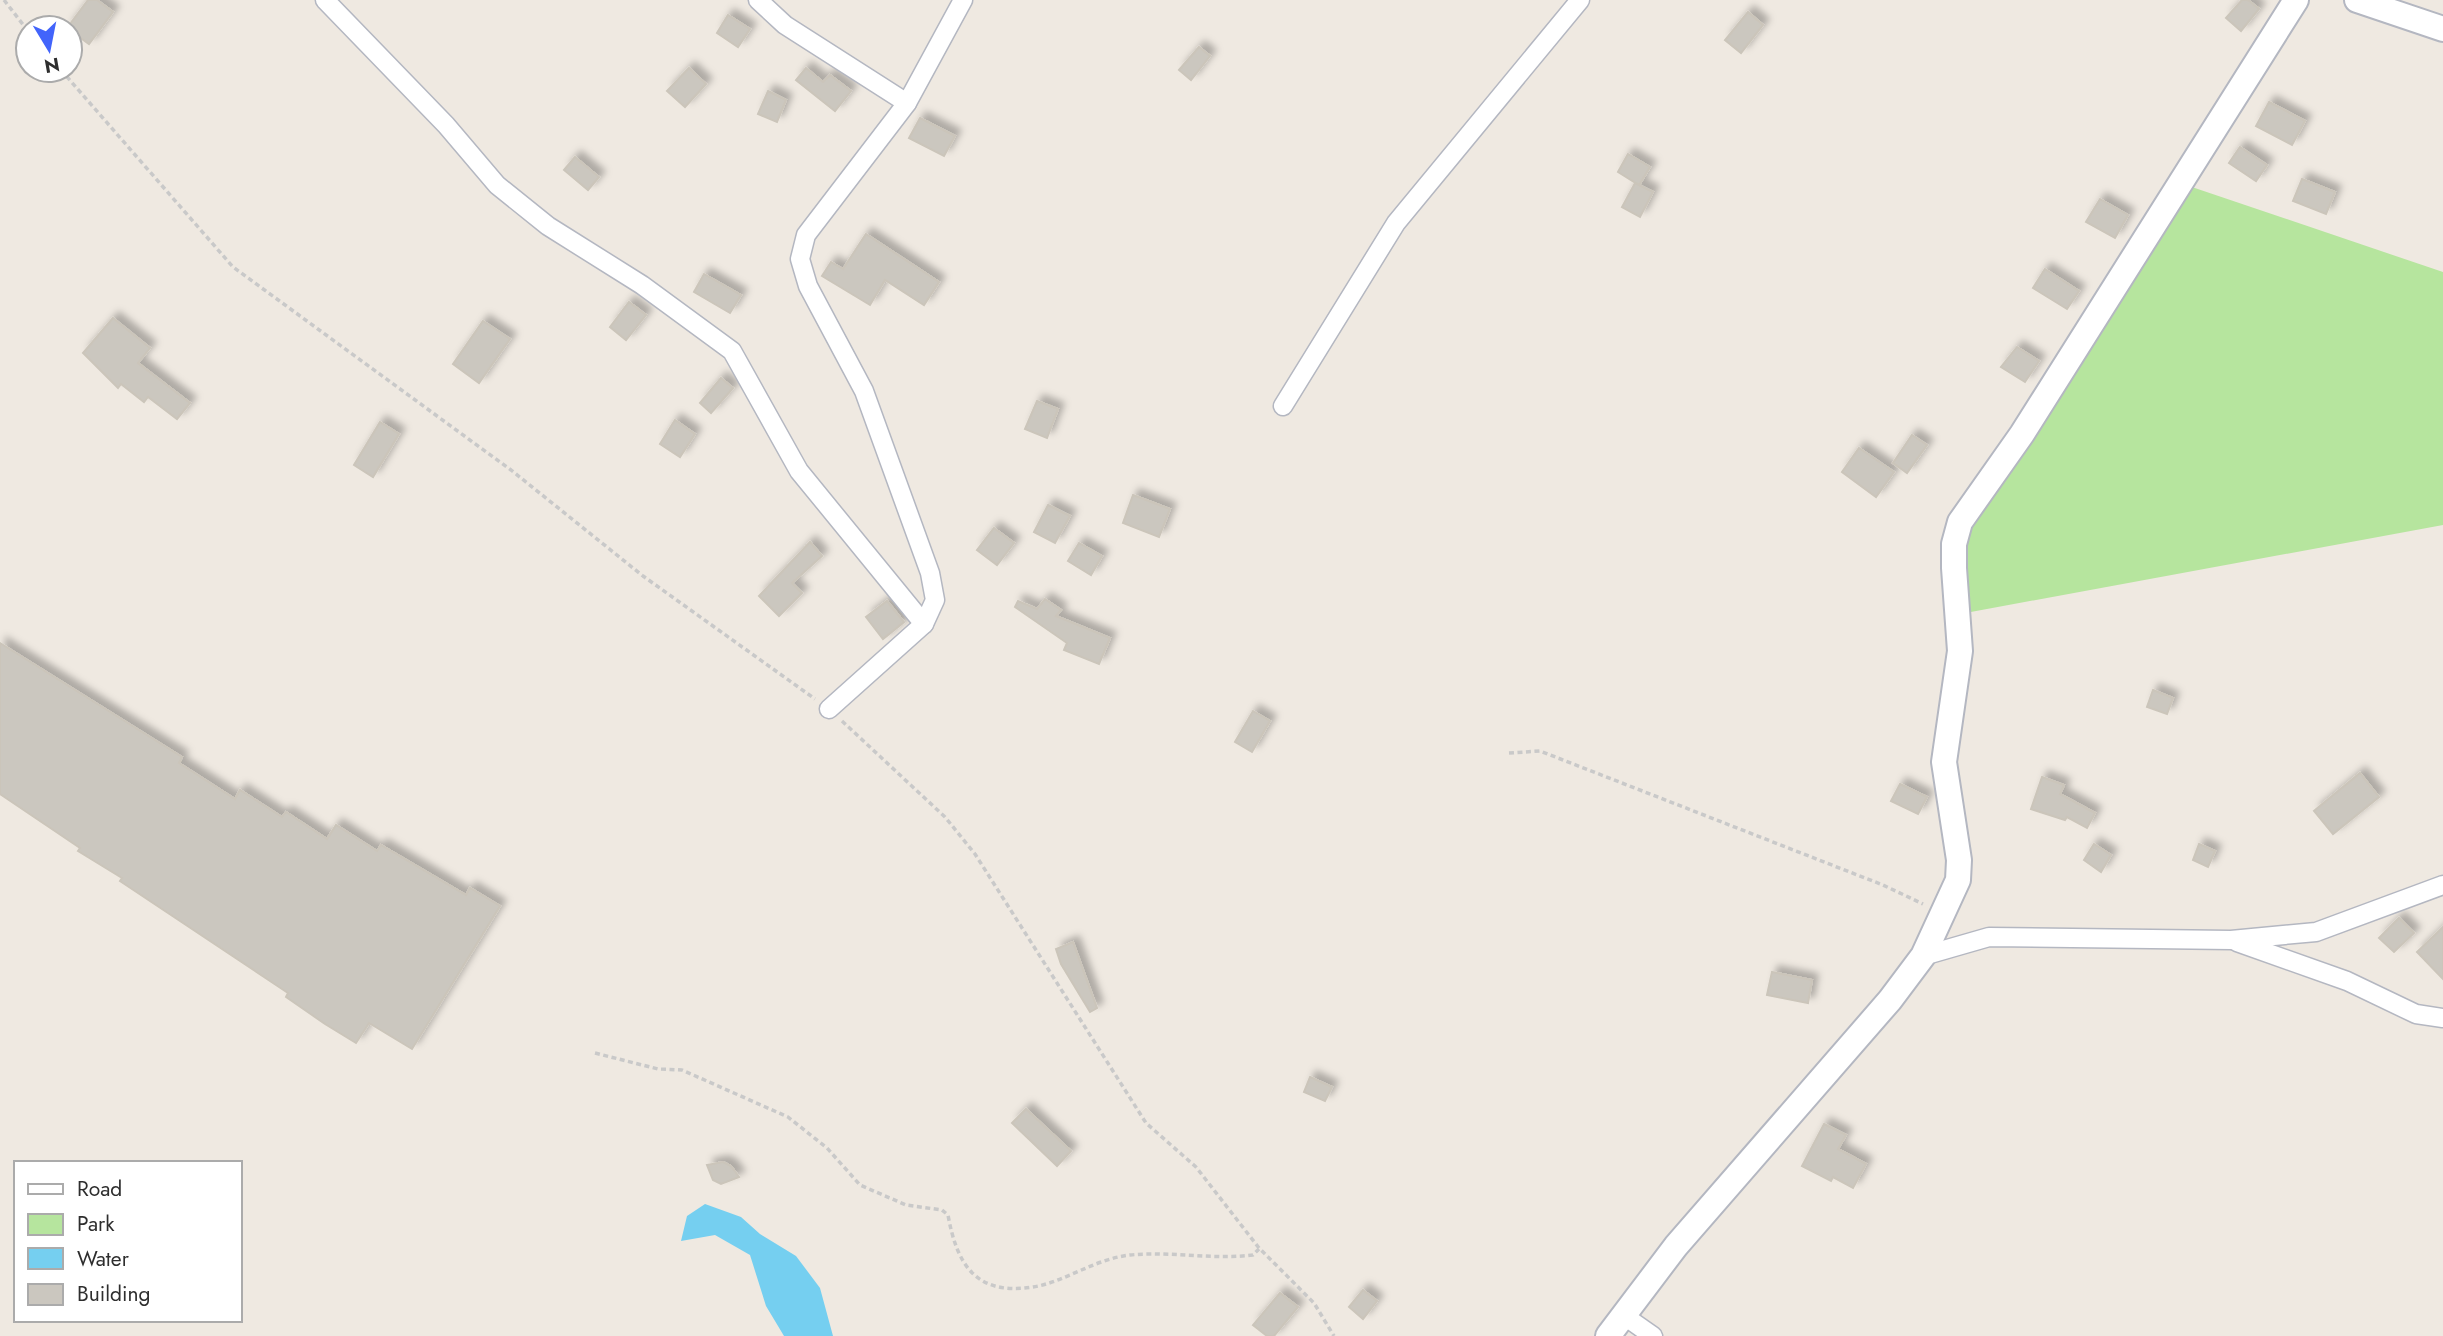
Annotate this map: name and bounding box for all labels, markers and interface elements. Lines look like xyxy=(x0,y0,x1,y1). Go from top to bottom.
north arrow xyxy=(14,14,84,84)
text: N xyxy=(42,51,62,80)
legend xyxy=(14,1161,242,1322)
text: Road xyxy=(77,1174,122,1204)
text: Park xyxy=(77,1209,115,1239)
text: Water xyxy=(77,1244,130,1274)
text: Building xyxy=(77,1279,150,1309)

